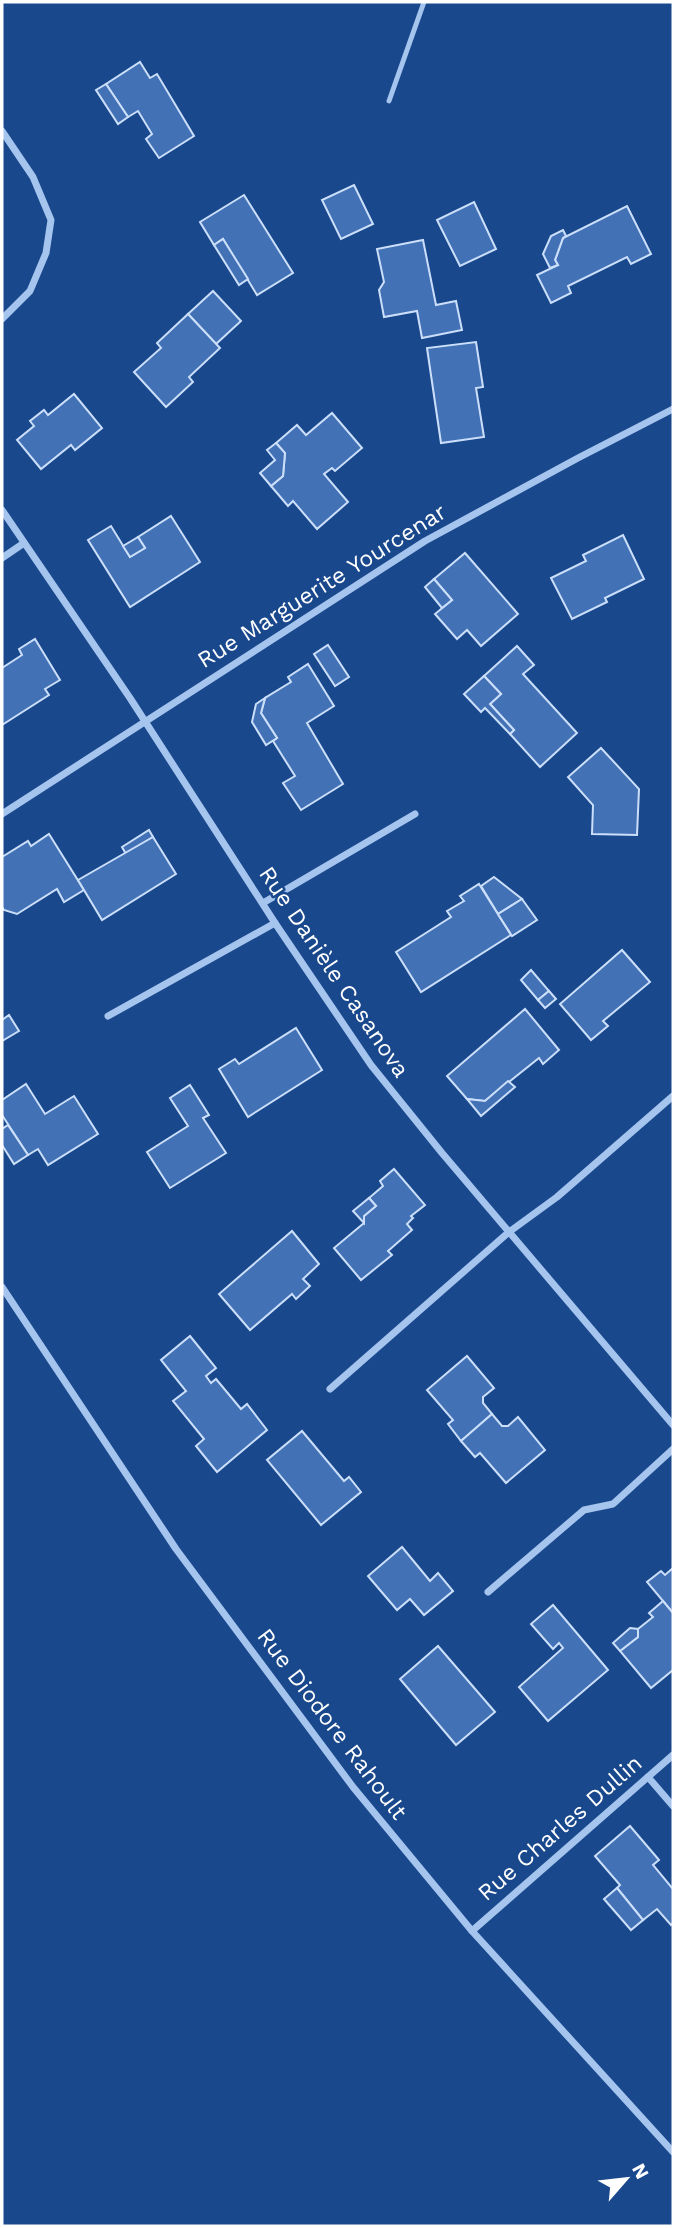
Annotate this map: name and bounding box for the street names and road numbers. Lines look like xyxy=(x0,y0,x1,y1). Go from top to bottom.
street label: Rue Marguerite Yourcenar xyxy=(193,498,451,674)
street label: Rue Danièle Casanova xyxy=(253,861,415,1083)
street label: Rue Diodore Rahoult xyxy=(251,1623,413,1825)
street label: Rue Charles Dullin xyxy=(473,1749,647,1907)

